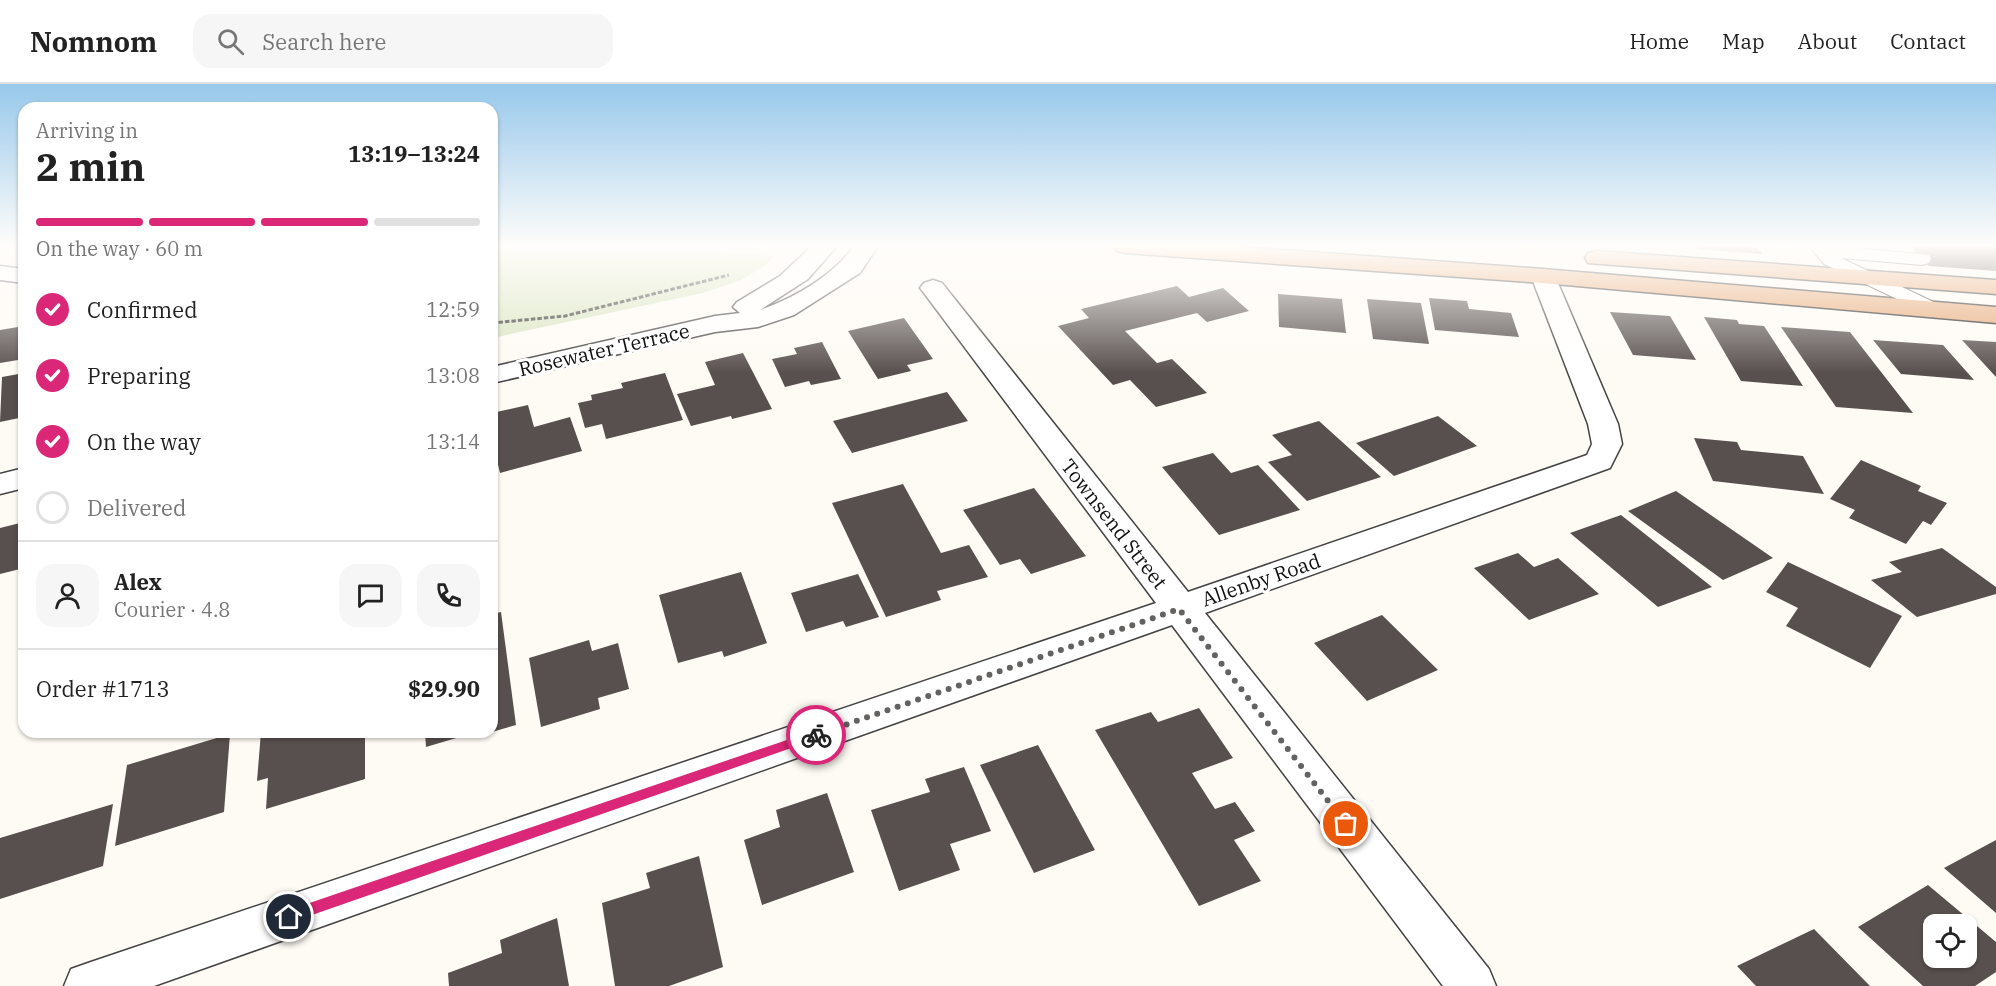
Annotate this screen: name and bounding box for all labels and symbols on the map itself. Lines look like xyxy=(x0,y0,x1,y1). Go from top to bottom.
street label: Rosewater Terrace xyxy=(516,317,692,382)
street label: Townsend Street xyxy=(1055,453,1174,594)
street label: Allenby Road xyxy=(1198,547,1324,612)
courier xyxy=(786,705,846,765)
pin xyxy=(1320,798,1371,849)
pin xyxy=(263,891,314,942)

